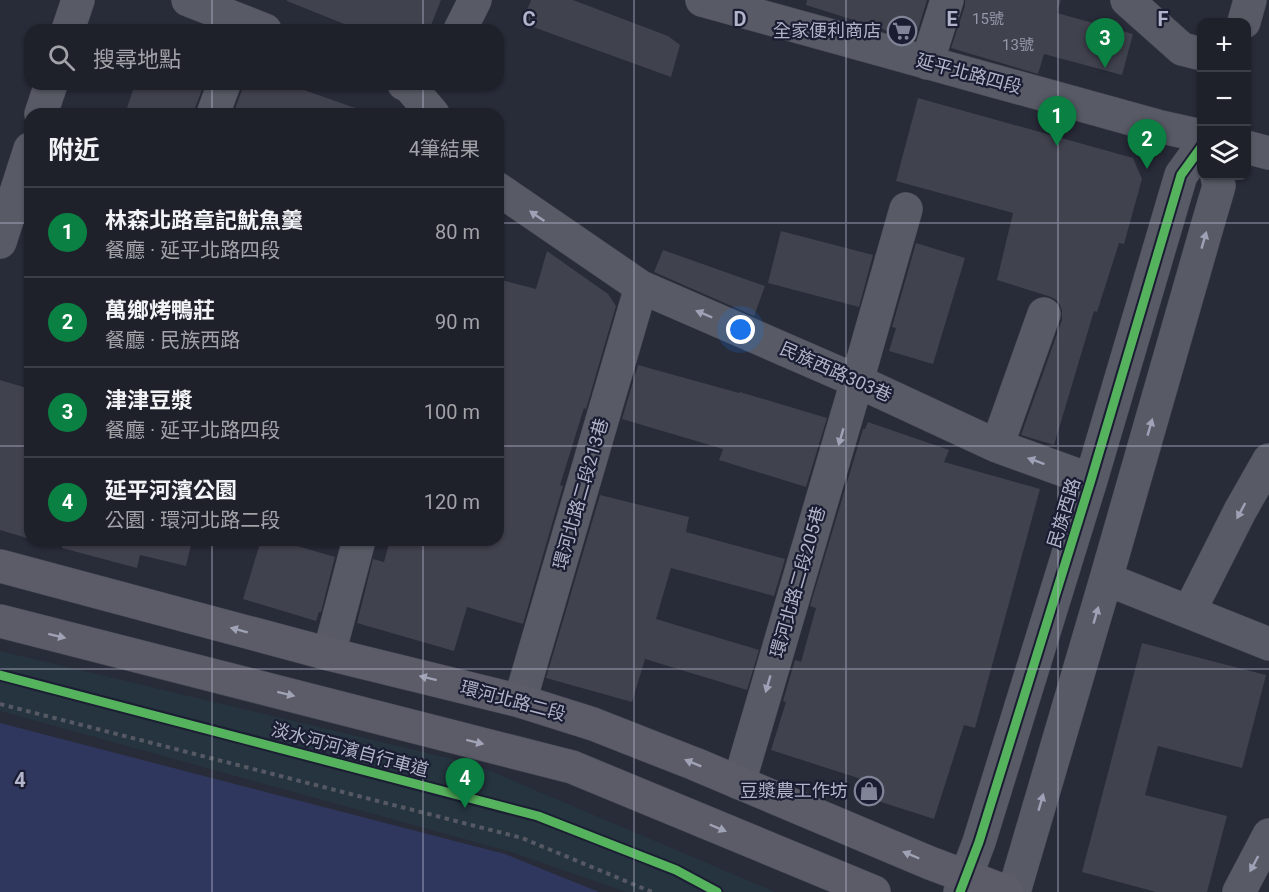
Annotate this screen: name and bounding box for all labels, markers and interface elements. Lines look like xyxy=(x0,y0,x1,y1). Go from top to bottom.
text: C xyxy=(522,7,536,31)
text: D xyxy=(734,7,747,31)
text: E xyxy=(946,7,958,31)
text: F xyxy=(1158,7,1169,31)
house number: 15號 xyxy=(972,10,1004,28)
supermarket icon: 全家便利商店 xyxy=(886,15,918,47)
map controls xyxy=(1197,18,1251,180)
button: + xyxy=(1197,18,1251,72)
pin: 3 xyxy=(1086,19,1124,68)
place label: 全家便利商店 xyxy=(773,20,881,41)
search box xyxy=(24,24,504,90)
house number: 13號 xyxy=(1002,36,1034,54)
icon: search xyxy=(45,41,78,74)
text: 搜尋地點 xyxy=(93,47,181,72)
street label: 延平北路四段 xyxy=(914,49,1024,98)
button: − xyxy=(1197,72,1251,126)
pin: 1 xyxy=(1038,96,1076,146)
pin: 2 xyxy=(1128,120,1166,169)
button: layers xyxy=(1197,126,1251,180)
text: 附近 xyxy=(48,135,100,165)
text: 4筆結果 xyxy=(409,137,480,161)
text: 林森北路章記魷魚羹 xyxy=(105,208,303,233)
one-way arrow xyxy=(529,210,545,222)
text: 1 xyxy=(62,220,73,244)
text: 80 m xyxy=(435,220,480,244)
one-way arrow xyxy=(1200,231,1209,249)
text: 餐廳 · 延平北路四段 xyxy=(105,238,280,262)
text: 萬鄉烤鴨莊 xyxy=(105,298,215,323)
one-way arrow xyxy=(695,309,713,319)
text: 2 xyxy=(62,310,73,334)
text: 90 m xyxy=(435,310,480,334)
your location xyxy=(726,315,755,344)
text: 餐廳 · 民族西路 xyxy=(105,328,240,352)
street label: 民族西路303巷 xyxy=(777,337,895,406)
text: 津津豆漿 xyxy=(105,388,193,413)
text: 3 xyxy=(62,400,73,424)
text: 100 m xyxy=(424,400,480,424)
street label: 環河北路二段213巷 xyxy=(549,416,612,572)
text: 餐廳 · 延平北路四段 xyxy=(105,418,280,442)
one-way arrow xyxy=(1146,418,1155,436)
one-way arrow xyxy=(836,428,845,446)
one-way arrow xyxy=(1027,455,1045,465)
street label: 民族西路 xyxy=(1043,475,1084,550)
text: 延平河濱公園 xyxy=(105,478,237,503)
text: 4 xyxy=(62,490,73,514)
text: 120 m xyxy=(424,490,480,514)
one-way arrow xyxy=(1236,503,1246,520)
street label: 環河北路二段205巷 xyxy=(766,504,829,660)
text: 公園 · 環河北路二段 xyxy=(105,508,280,532)
one-way arrow xyxy=(1092,606,1101,624)
one-way arrow xyxy=(230,624,248,634)
one-way arrow xyxy=(48,631,66,641)
one-way arrow xyxy=(419,673,437,683)
one-way arrow xyxy=(763,675,772,693)
street label: 環河北路二段 xyxy=(458,676,568,725)
one-way arrow xyxy=(277,690,295,700)
street label: 淡水河河濱自行車道 xyxy=(269,718,431,781)
one-way arrow xyxy=(466,738,484,748)
pin: 4 xyxy=(446,758,484,808)
one-way arrow xyxy=(684,758,702,767)
text: 4 xyxy=(14,768,26,792)
shop icon: 豆漿農工作坊 xyxy=(853,775,885,807)
place label: 豆漿農工作坊 xyxy=(740,780,848,801)
one-way arrow xyxy=(1037,793,1046,811)
one-way arrow xyxy=(709,824,727,833)
one-way arrow xyxy=(902,850,920,860)
one-way arrow xyxy=(1249,855,1259,872)

